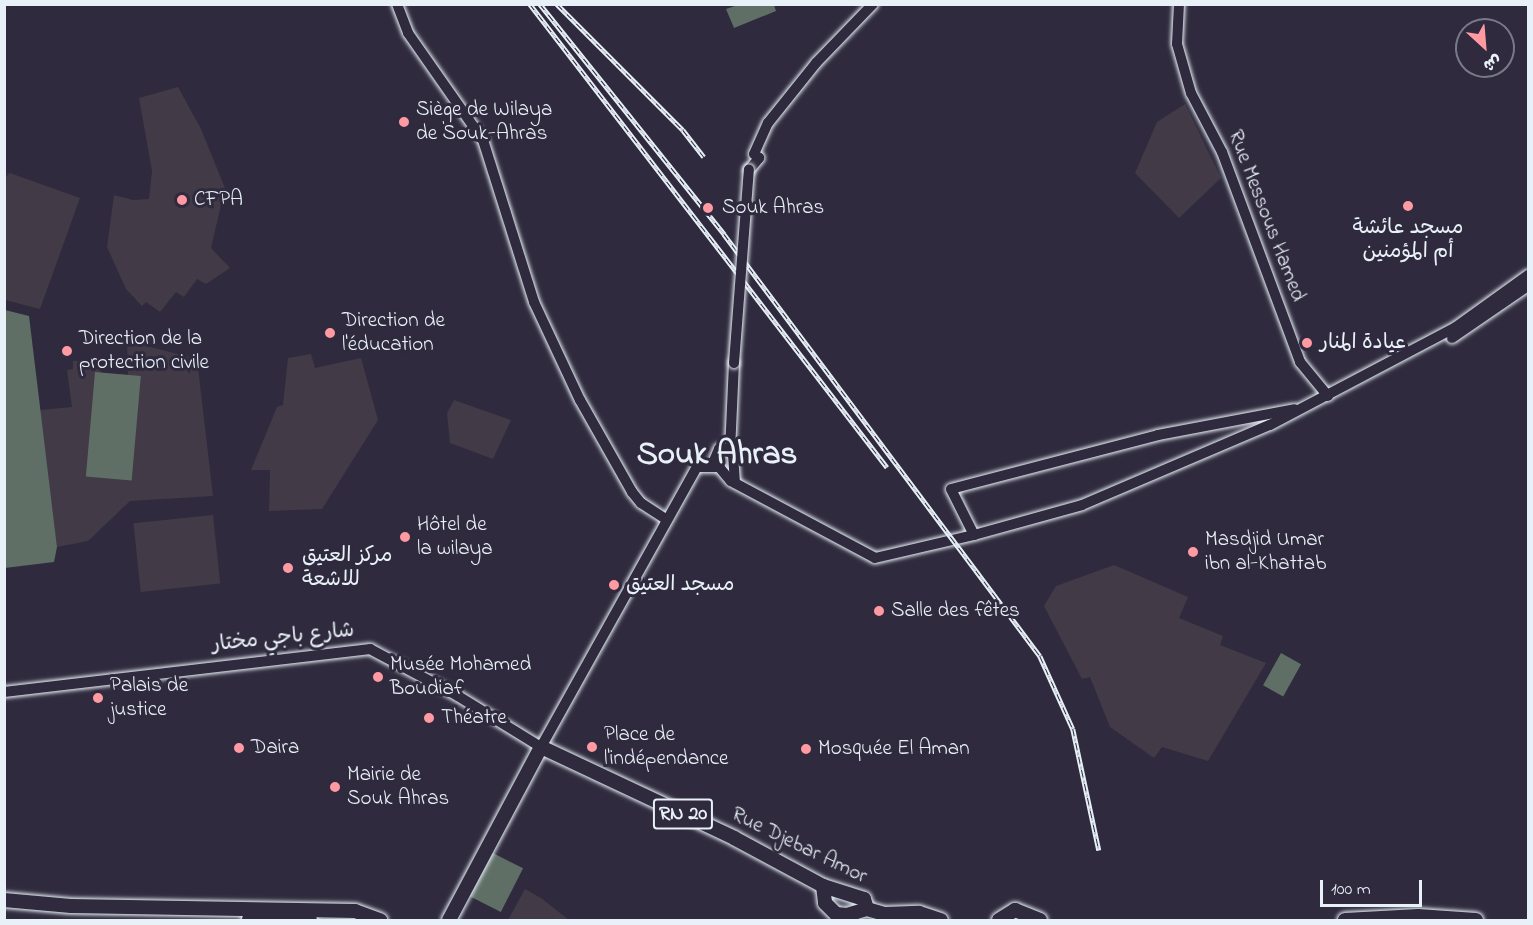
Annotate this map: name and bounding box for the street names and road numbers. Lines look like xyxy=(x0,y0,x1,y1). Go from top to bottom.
street label: Rue Messous Hamed xyxy=(1222,127,1310,305)
street label: شارع باجي مختار xyxy=(211,618,355,658)
road number: RN 20 xyxy=(652,797,714,831)
street label: Rue Djebar Amor xyxy=(727,802,871,890)

